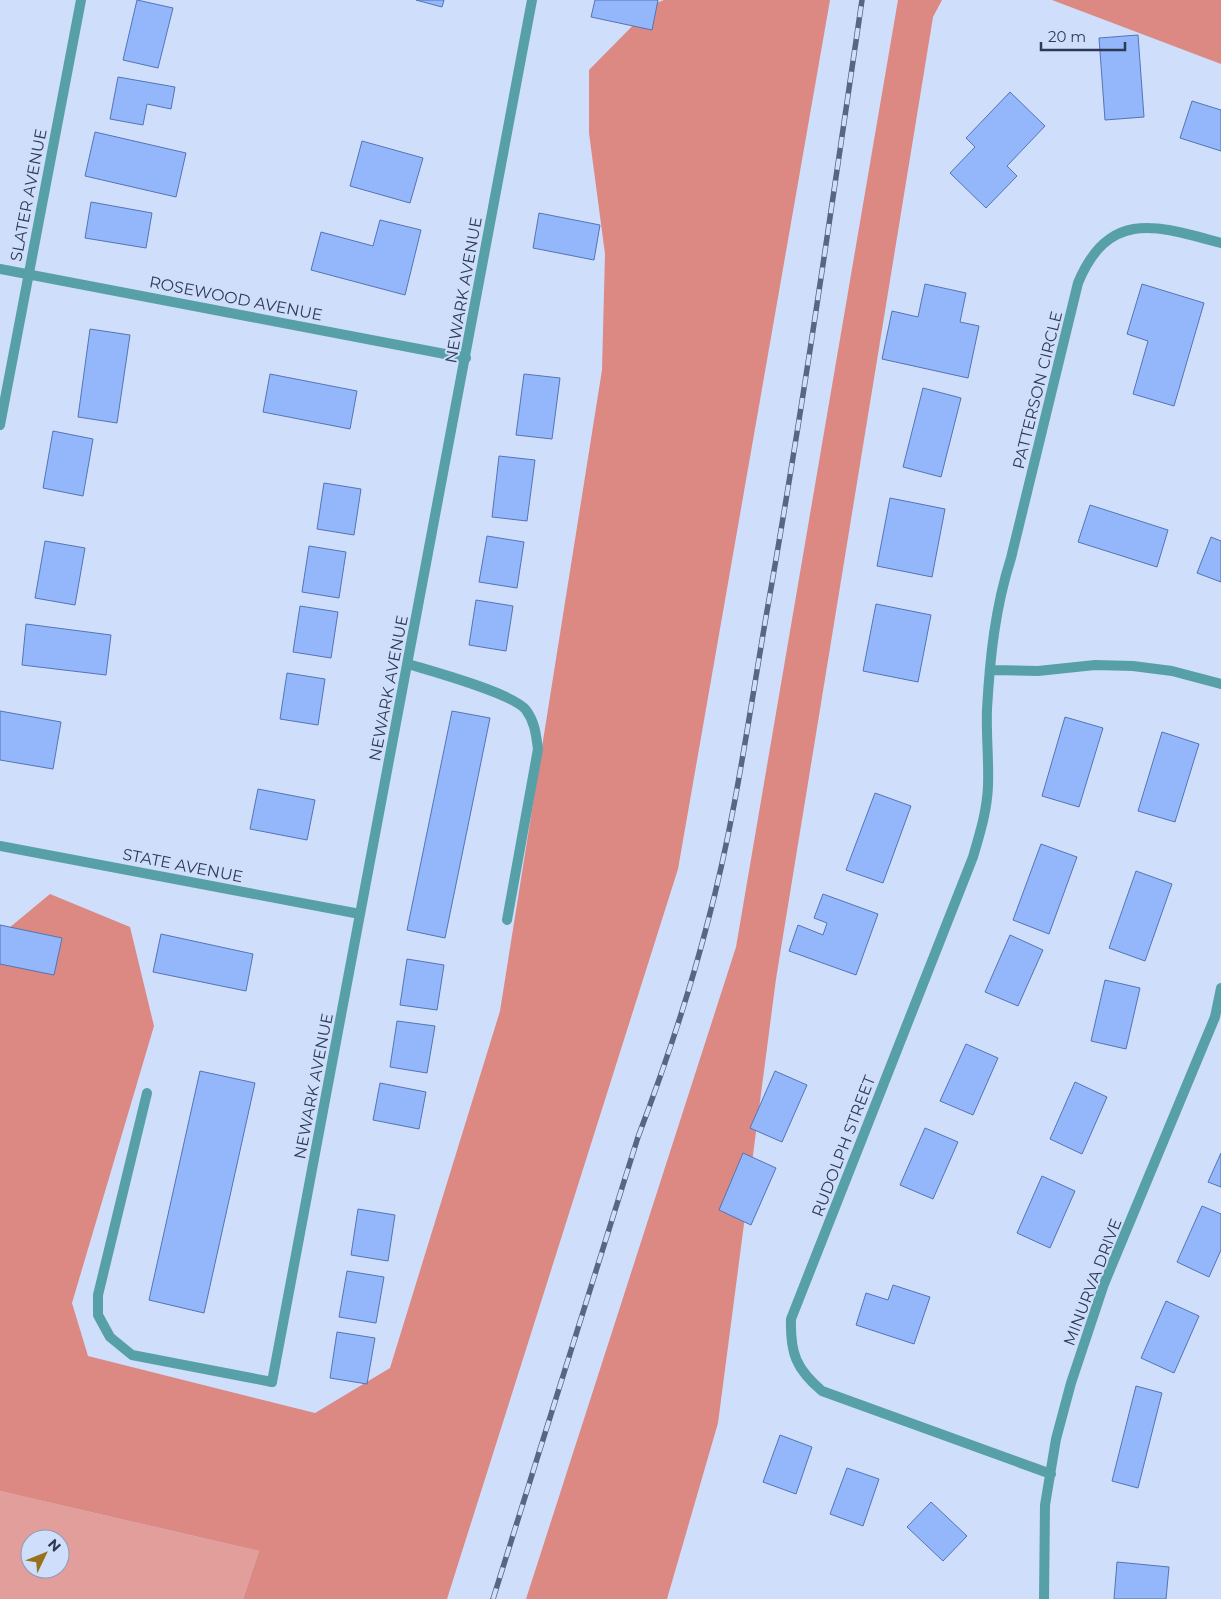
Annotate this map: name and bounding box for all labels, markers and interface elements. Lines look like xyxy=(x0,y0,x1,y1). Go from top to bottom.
scale bar xyxy=(1041,20,1125,52)
text: 20 m xyxy=(1048,27,1086,46)
street label: SLATER AVENUE xyxy=(6,127,51,263)
street label: NEWARK AVENUE xyxy=(441,215,486,365)
street label: ROSEWOOD AVENUE xyxy=(148,272,324,325)
street label: PATTERSON CIRCLE xyxy=(1009,309,1066,471)
street label: NEWARK AVENUE xyxy=(365,614,412,763)
street label: STATE AVENUE xyxy=(121,845,245,886)
street label: NEWARK AVENUE xyxy=(290,1012,337,1161)
street label: RUDOLPH STREET xyxy=(808,1072,879,1220)
street label: MINURVA DRIVE xyxy=(1059,1216,1125,1348)
north arrow xyxy=(20,1529,70,1579)
text: N xyxy=(44,1535,65,1555)

